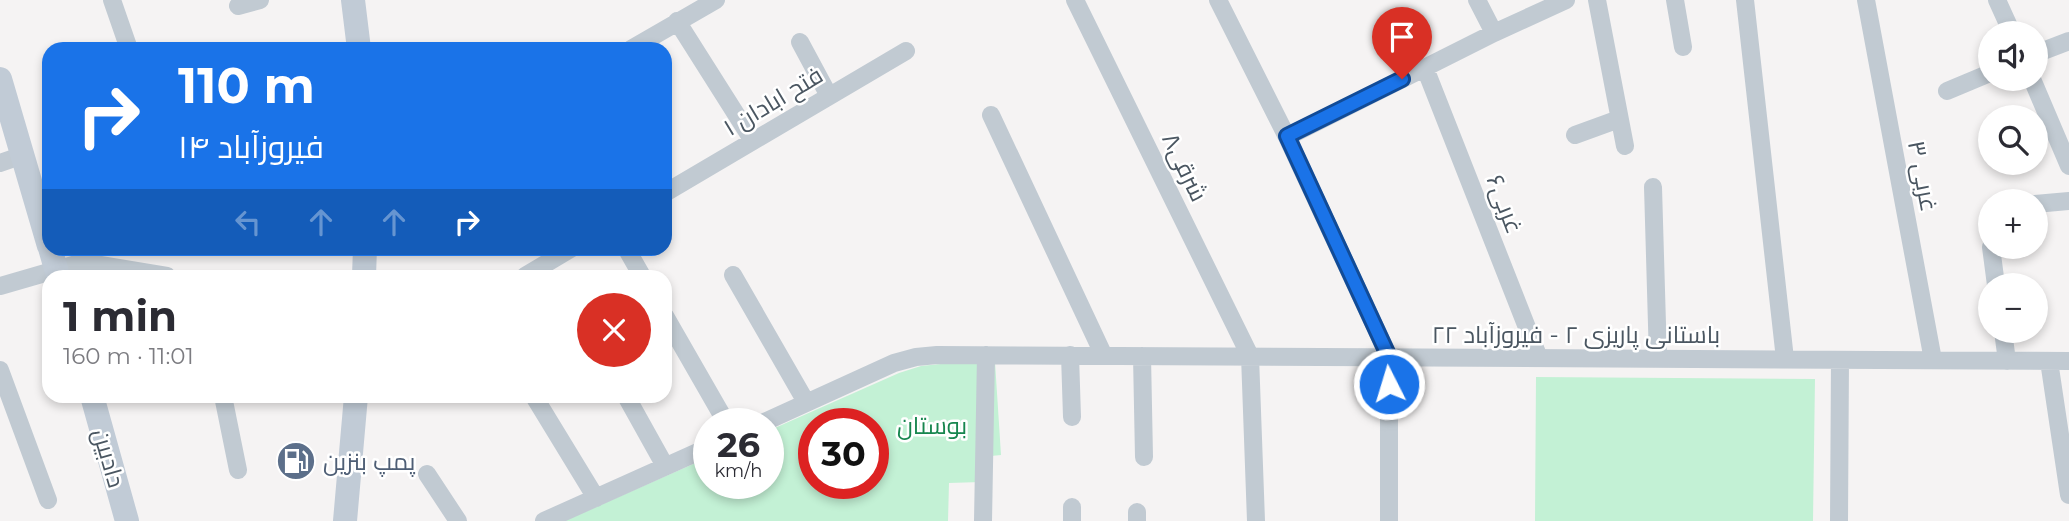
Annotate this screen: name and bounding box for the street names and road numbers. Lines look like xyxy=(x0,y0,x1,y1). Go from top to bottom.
street label: فتح ابادان ۱ xyxy=(718,60,829,144)
street label: شرقی۸ xyxy=(1156,128,1214,206)
street label: غربی ۳ xyxy=(1902,138,1944,214)
street label: غربی۶ xyxy=(1481,171,1529,237)
street label: باستانی پاریزی ۲ - فیروزآباد ۲۲ xyxy=(1432,320,1720,351)
street label: دادبین xyxy=(87,425,131,491)

